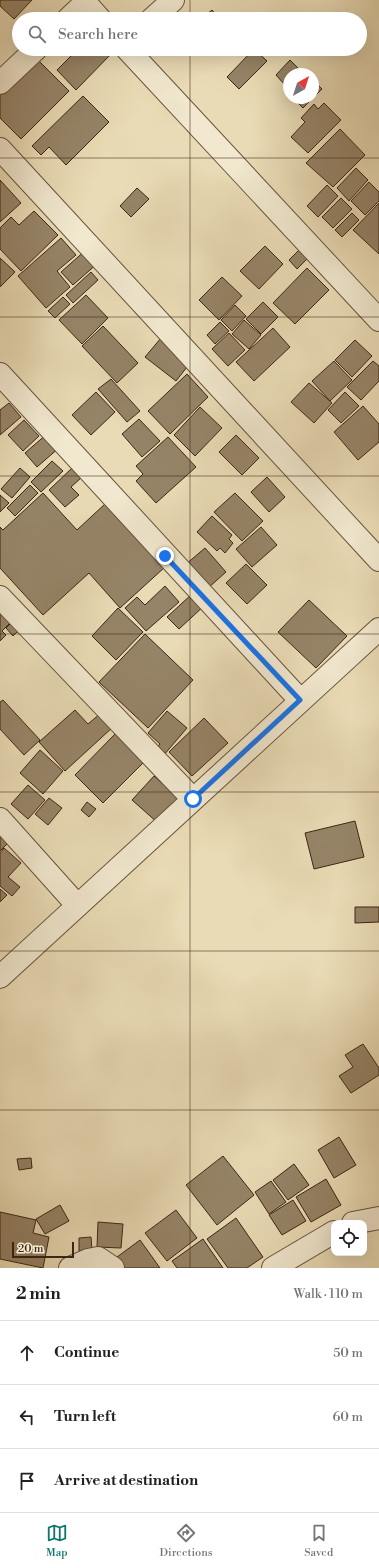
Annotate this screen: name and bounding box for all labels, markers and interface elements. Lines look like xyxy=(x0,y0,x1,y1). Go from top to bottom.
search box xyxy=(12,12,367,56)
icon: search xyxy=(26,23,48,45)
text: Search here xyxy=(58,25,138,44)
north arrow xyxy=(283,68,319,104)
route end xyxy=(156,547,174,565)
route start xyxy=(184,790,202,808)
map controls xyxy=(331,1220,367,1256)
button: locate xyxy=(331,1220,367,1256)
scale bar xyxy=(12,1240,74,1259)
text: 20 m xyxy=(18,1242,43,1256)
text: 2 min xyxy=(16,1283,61,1305)
text: Walk · 110 m xyxy=(293,1286,363,1302)
icon: ahead xyxy=(16,1342,38,1364)
text: Continue xyxy=(54,1343,119,1362)
text: 50 m xyxy=(333,1345,363,1361)
icon: left xyxy=(16,1406,38,1428)
text: Turn left xyxy=(54,1407,116,1426)
text: 60 m xyxy=(332,1409,363,1425)
icon: arrive xyxy=(16,1470,38,1492)
text: Arrive at destination xyxy=(54,1471,198,1490)
tab: Map xyxy=(46,1522,68,1560)
tab: Directions xyxy=(160,1522,213,1560)
tab: Saved xyxy=(304,1522,333,1560)

